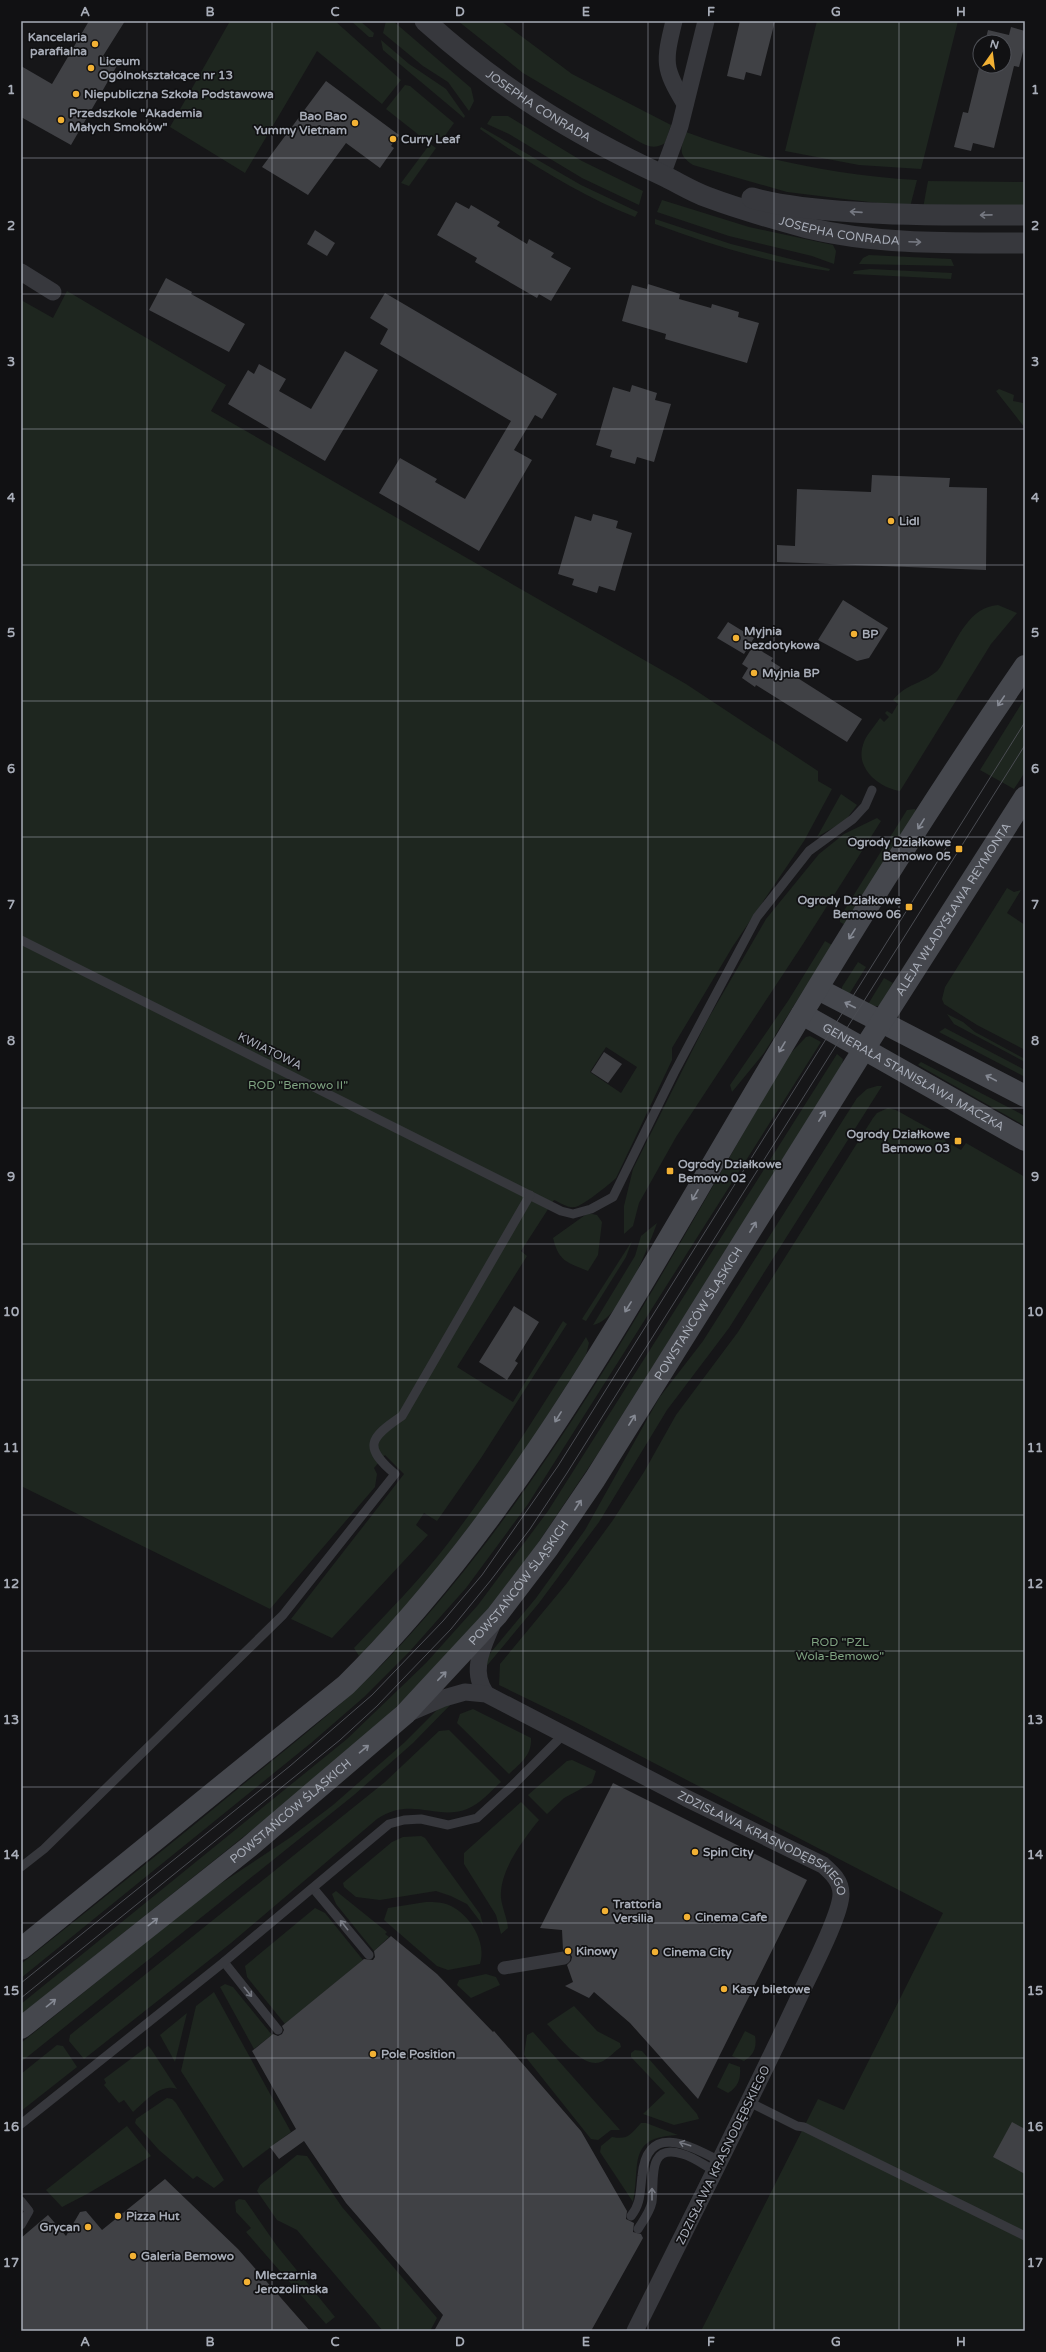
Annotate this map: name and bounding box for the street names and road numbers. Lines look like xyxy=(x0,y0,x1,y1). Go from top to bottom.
street label: JOSEPHA CONRADA xyxy=(483,67,593,145)
street label: JOSEPHA CONRADA xyxy=(777,213,900,248)
street label: ALEJA WŁADYSŁAWA REYMONTA xyxy=(893,820,1014,999)
street label: GENERAŁA STANISŁAWA MACZKA xyxy=(820,1020,1007,1134)
street label: KWIATOWA xyxy=(236,1029,304,1073)
street label: POWSTAŃCÓW ŚLĄSKICH xyxy=(652,1244,745,1383)
street label: POWSTAŃCÓW ŚLĄSKICH xyxy=(466,1518,572,1648)
street label: POWSTAŃCÓW ŚLĄSKICH xyxy=(227,1756,354,1866)
street label: ZDZISŁAWA KRASNODĘBSKIEGO xyxy=(675,1788,848,1897)
street label: ZDZISŁAWA KRASNODĘBSKIEGO xyxy=(673,2063,773,2247)

